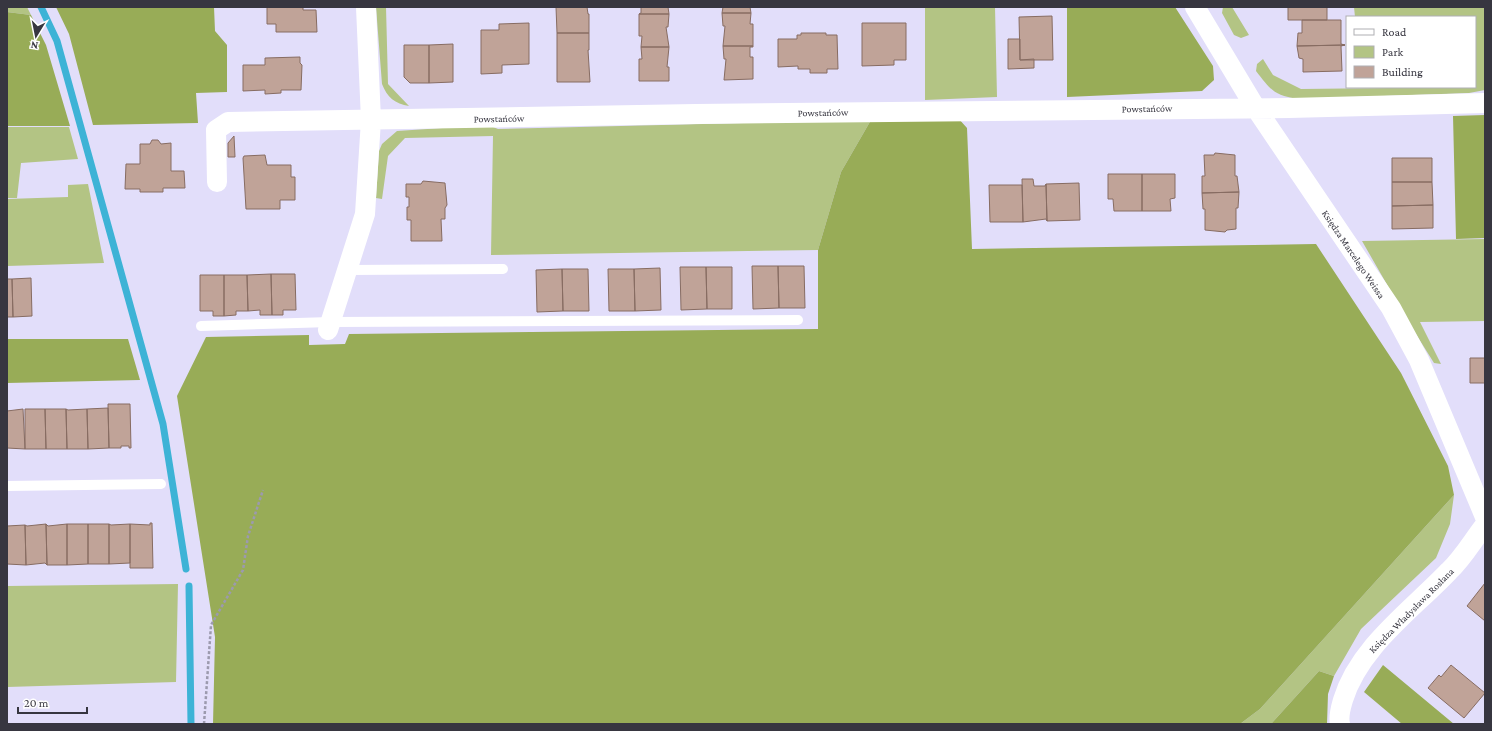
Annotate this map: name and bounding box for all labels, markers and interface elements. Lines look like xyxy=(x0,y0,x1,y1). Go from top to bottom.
north arrow xyxy=(16,16,56,56)
legend xyxy=(1346,16,1476,88)
text: Road xyxy=(1382,25,1407,39)
text: N xyxy=(29,39,39,52)
text: Park xyxy=(1382,45,1404,59)
text: Building xyxy=(1382,65,1423,79)
street label: Powstańców xyxy=(1122,103,1173,114)
street label: Powstańców xyxy=(798,107,849,118)
street label: Powstańców xyxy=(474,113,525,124)
street label: Księdza Marcelego Weissa xyxy=(1320,208,1388,301)
street label: Księdza Władysława Rosłana xyxy=(1367,565,1456,655)
scale bar xyxy=(18,689,87,715)
text: 20 m xyxy=(24,696,49,710)

